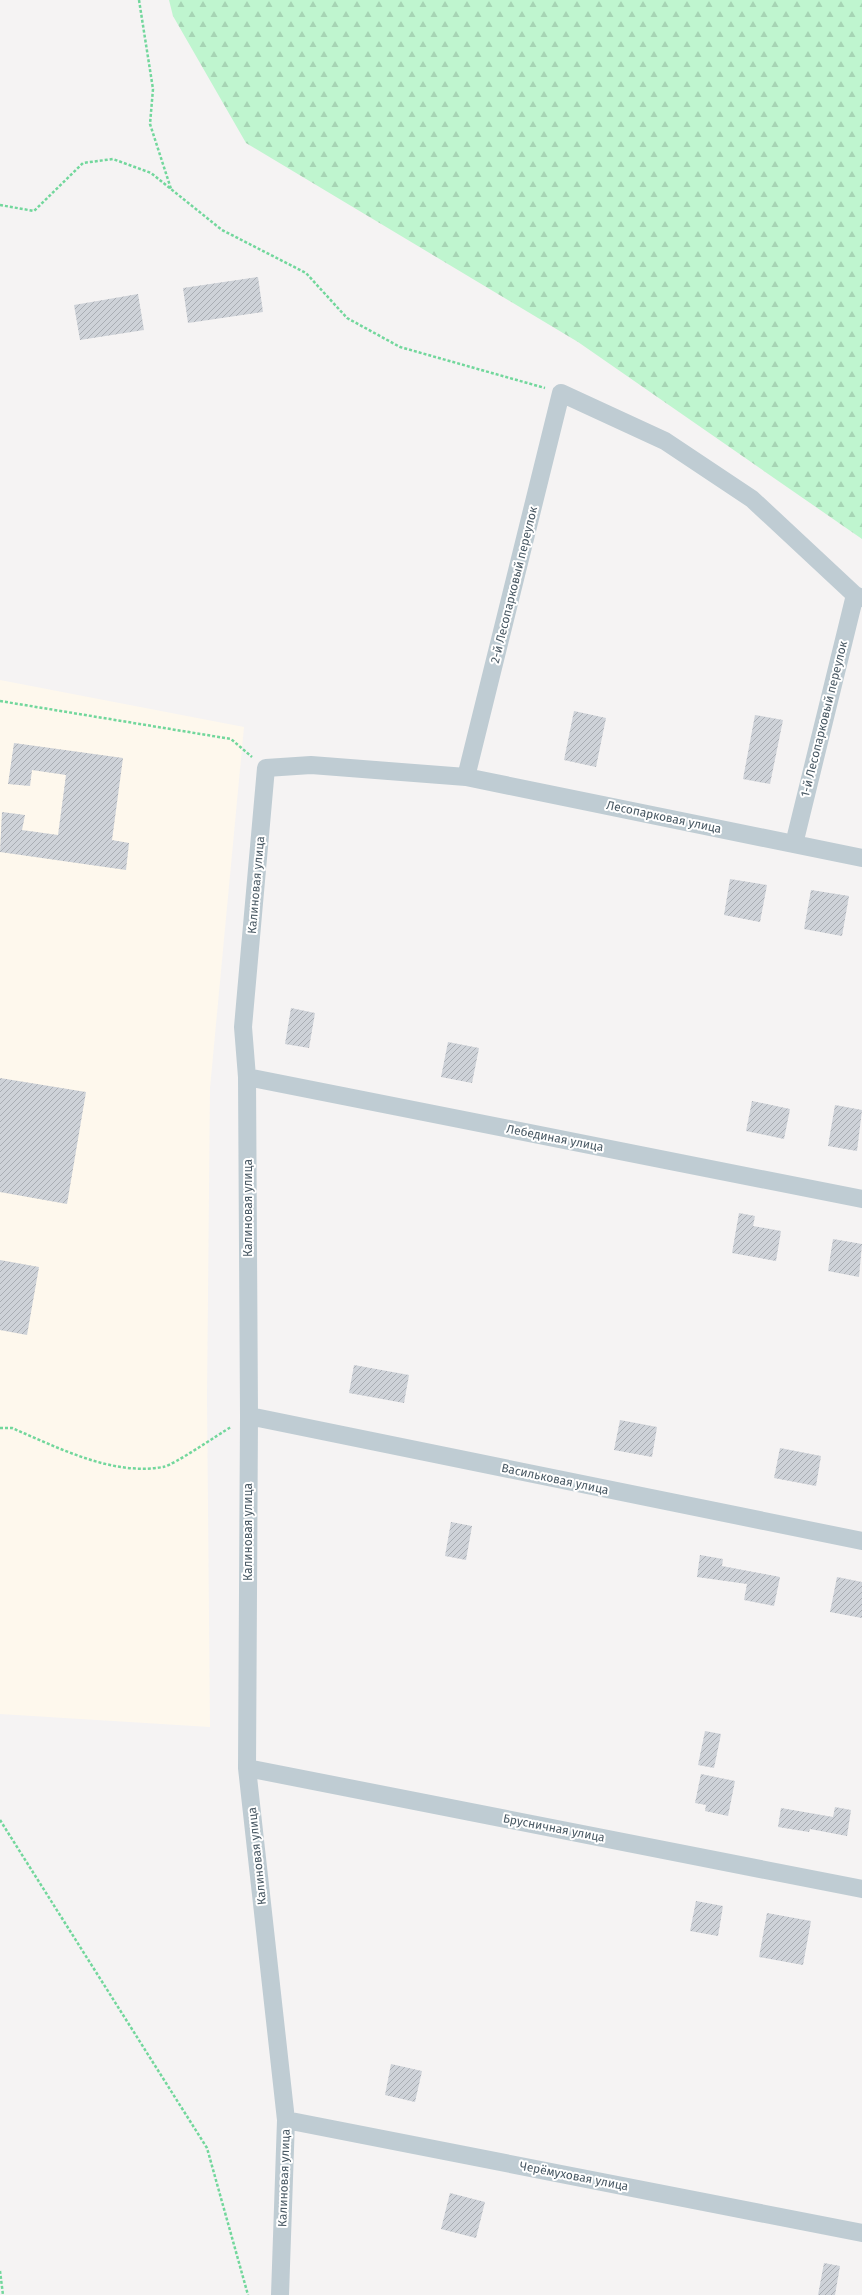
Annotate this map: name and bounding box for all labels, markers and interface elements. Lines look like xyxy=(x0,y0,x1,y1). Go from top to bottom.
street label: 2-й Лесопарковый переулок xyxy=(488,504,540,665)
street label: 1-й Лесопарковый переулок xyxy=(798,639,850,798)
street label: Лесопарковая улица xyxy=(605,798,723,836)
street label: Калиновая улица xyxy=(245,835,267,935)
street label: Лебединая улица xyxy=(505,1122,605,1154)
street label: Калиновая улица xyxy=(241,1159,255,1257)
street label: Васильковая улица xyxy=(500,1461,610,1497)
street label: Калиновая улица xyxy=(241,1483,255,1581)
street label: Калиновая улица xyxy=(245,1806,269,1906)
street label: Брусничная улица xyxy=(502,1811,606,1845)
street label: Калиновая улица xyxy=(275,2129,293,2227)
street label: Черёмуховая улица xyxy=(518,2159,630,2193)

